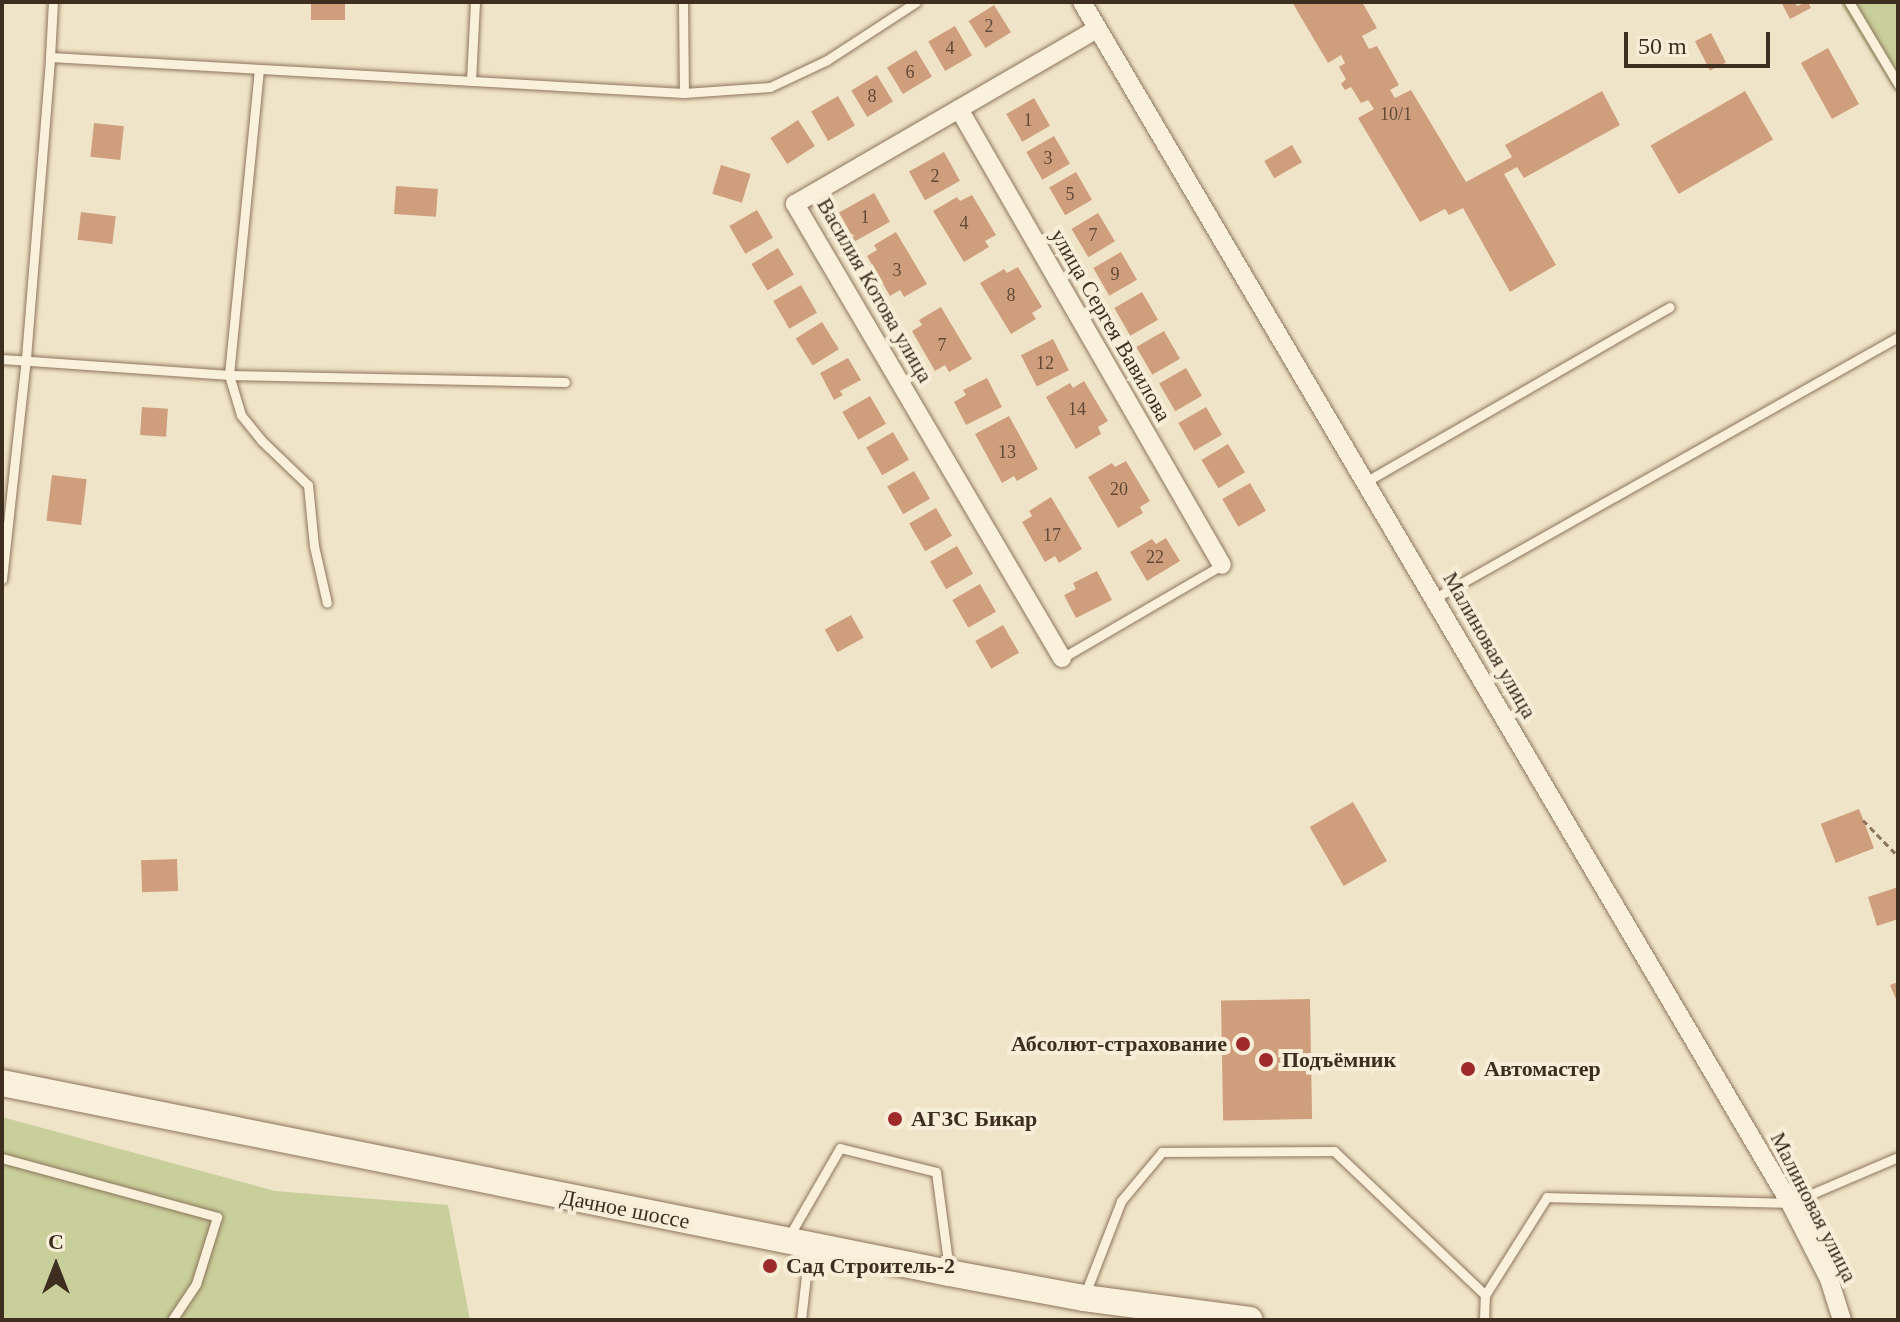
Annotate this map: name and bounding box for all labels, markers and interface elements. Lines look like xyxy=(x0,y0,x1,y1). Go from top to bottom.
house number: 2 xyxy=(984,15,994,37)
scale bar xyxy=(1628,16,1774,66)
text: 50 m xyxy=(1638,33,1687,59)
house number: 4 xyxy=(946,37,954,59)
house number: 6 xyxy=(906,61,914,83)
house number: 8 xyxy=(868,85,876,107)
house number: 10/1 xyxy=(1380,103,1412,125)
house number: 1 xyxy=(1024,109,1032,131)
house number: 3 xyxy=(1044,147,1052,169)
house number: 2 xyxy=(930,165,940,187)
house number: 5 xyxy=(1066,183,1074,205)
street label: Василия Котова улица xyxy=(811,193,939,387)
house number: 1 xyxy=(860,206,870,228)
house number: 4 xyxy=(960,212,968,234)
street label: улица Сергея Вавилова xyxy=(1045,224,1177,426)
house number: 7 xyxy=(1088,224,1098,246)
house number: 3 xyxy=(892,259,902,281)
house number: 9 xyxy=(1110,263,1120,285)
house number: 8 xyxy=(1006,284,1016,306)
house number: 7 xyxy=(938,334,946,356)
house number: 12 xyxy=(1036,352,1054,374)
house number: 14 xyxy=(1068,398,1086,420)
house number: 13 xyxy=(998,441,1016,463)
house number: 20 xyxy=(1110,478,1128,500)
house number: 17 xyxy=(1043,524,1061,546)
house number: 22 xyxy=(1146,546,1164,568)
street label: Малиновая улица xyxy=(1437,567,1543,723)
place label: Абсолют-страхование xyxy=(1011,1031,1227,1057)
marker: Абсолют-страхование xyxy=(1234,1035,1252,1053)
place label: Подъёмник xyxy=(1282,1047,1396,1073)
marker: Подъёмник xyxy=(1257,1051,1275,1069)
place label: Автомастер xyxy=(1484,1056,1601,1082)
marker: Автомастер xyxy=(1459,1060,1477,1078)
place label: АГЗС Бикар xyxy=(911,1106,1037,1132)
marker: АГЗС Бикар xyxy=(886,1110,904,1128)
street label: Малиновая улица xyxy=(1765,1128,1863,1286)
street label: Дачное шоссе xyxy=(558,1184,692,1234)
north arrow xyxy=(16,1226,96,1306)
text: С xyxy=(48,1229,64,1254)
place label: Сад Строитель-2 xyxy=(786,1253,955,1279)
marker: Сад Строитель-2 xyxy=(761,1257,779,1275)

